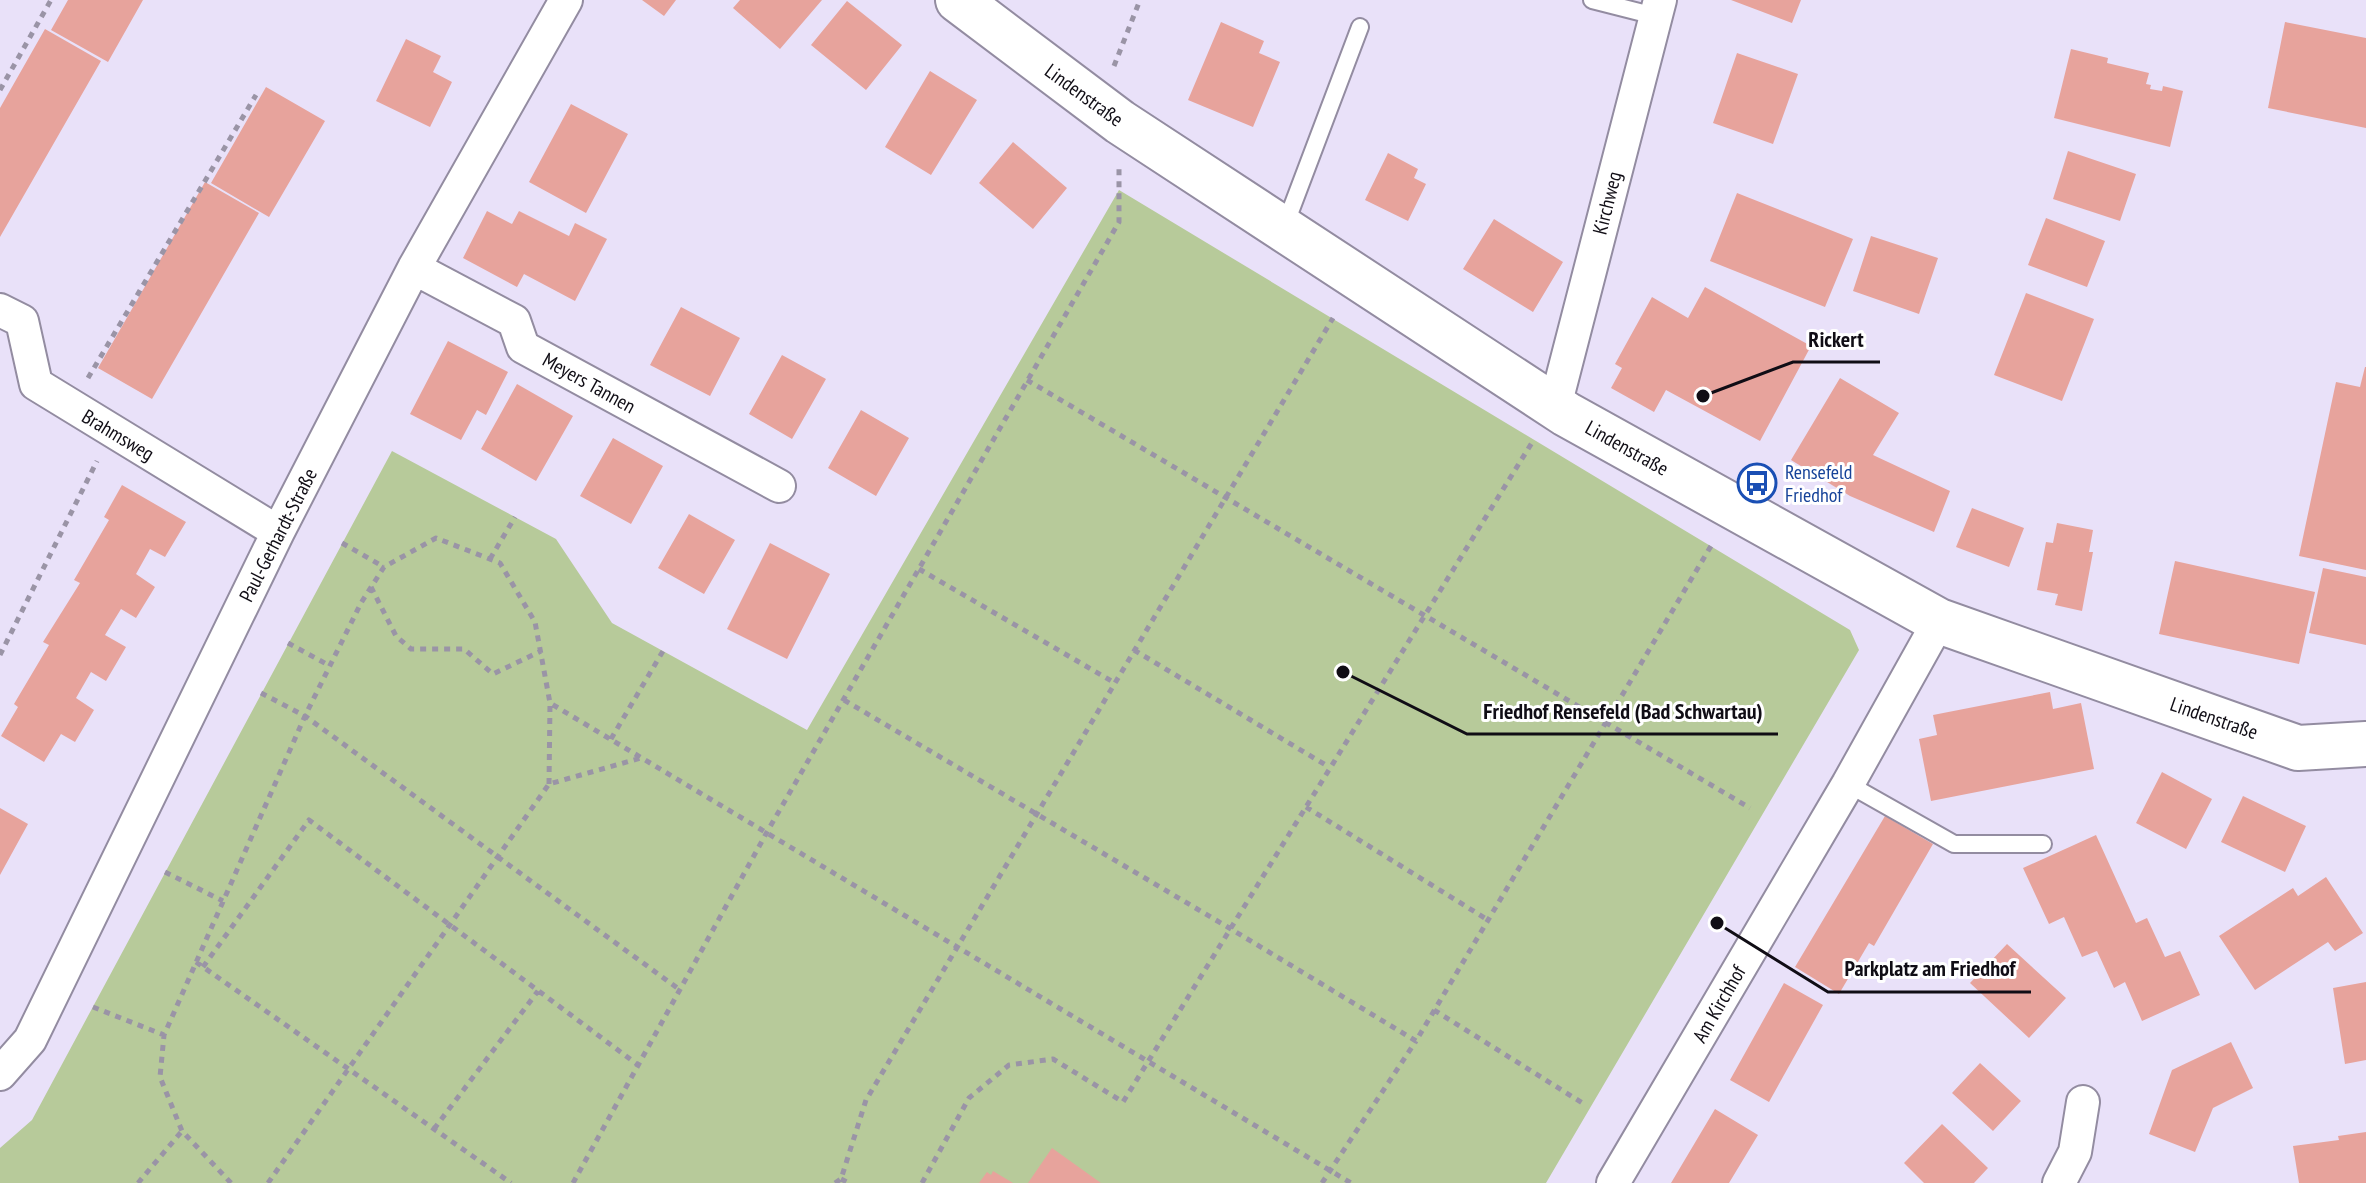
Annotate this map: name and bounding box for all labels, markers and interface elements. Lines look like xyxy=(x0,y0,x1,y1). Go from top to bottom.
street label: Lindenstraße xyxy=(1040,58,1128,132)
street label: Kirchweg xyxy=(1587,169,1627,237)
callout: Rickert xyxy=(1793,316,1880,362)
text: Rickert xyxy=(1808,325,1864,353)
street label: Meyers Tannen xyxy=(538,347,640,419)
street label: Brahmsweg xyxy=(77,403,159,467)
street label: Lindenstraße xyxy=(1581,415,1673,481)
place label: Rensefeld Friedhof xyxy=(1785,459,1852,508)
bus stop icon: Rensefeld Friedhof xyxy=(1736,462,1778,504)
street label: Paul-Gerhardt-Straße xyxy=(233,464,323,606)
callout: Friedhof Rensefeld (Bad Schwartau) xyxy=(1467,688,1778,734)
street label: Lindenstraße xyxy=(2167,691,2261,745)
text: Friedhof Rensefeld (Bad Schwartau) xyxy=(1483,697,1763,725)
callout: Parkplatz am Friedhof xyxy=(1828,946,2031,992)
text: Parkplatz am Friedhof xyxy=(1845,954,2017,982)
street label: Am Kirchhof xyxy=(1687,960,1752,1047)

